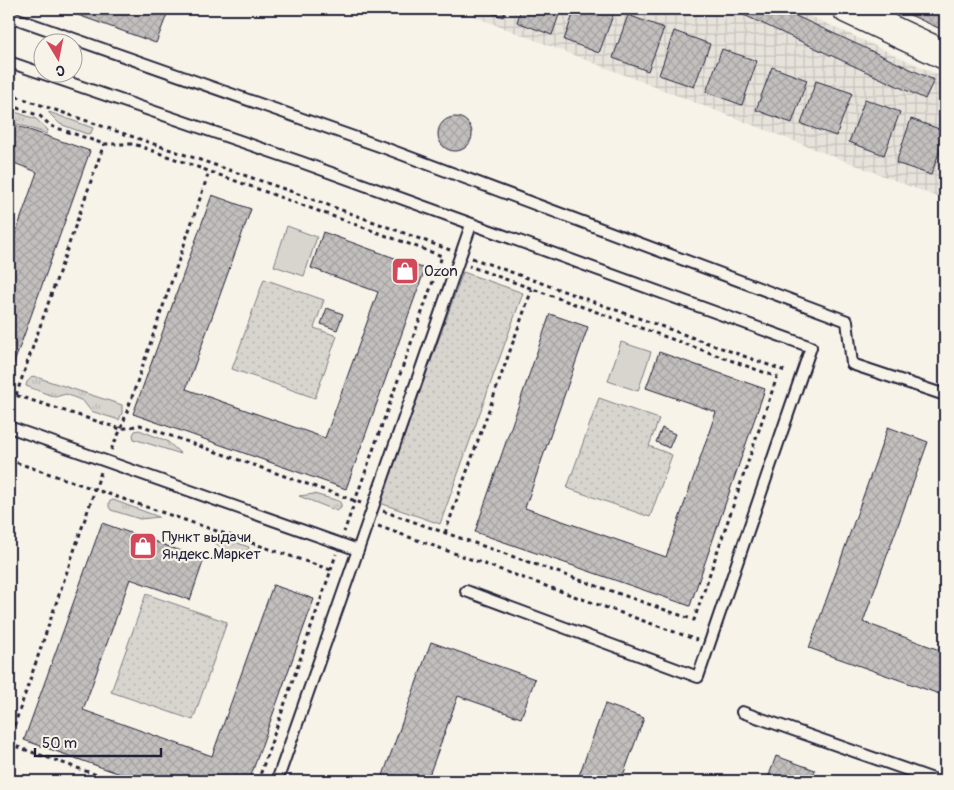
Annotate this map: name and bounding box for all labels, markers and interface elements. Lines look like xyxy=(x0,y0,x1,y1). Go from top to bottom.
north arrow xyxy=(32,32,82,82)
text: С xyxy=(54,61,66,79)
shop icon: Ozon xyxy=(390,256,420,286)
place label: Ozon xyxy=(424,262,458,281)
place label: Пункт выдачи Яндекс.Маркет xyxy=(162,528,261,564)
shop icon: Пункт выдачи Яндекс.Маркет xyxy=(128,531,158,561)
scale bar xyxy=(35,725,161,757)
text: 50 m xyxy=(42,734,77,753)

